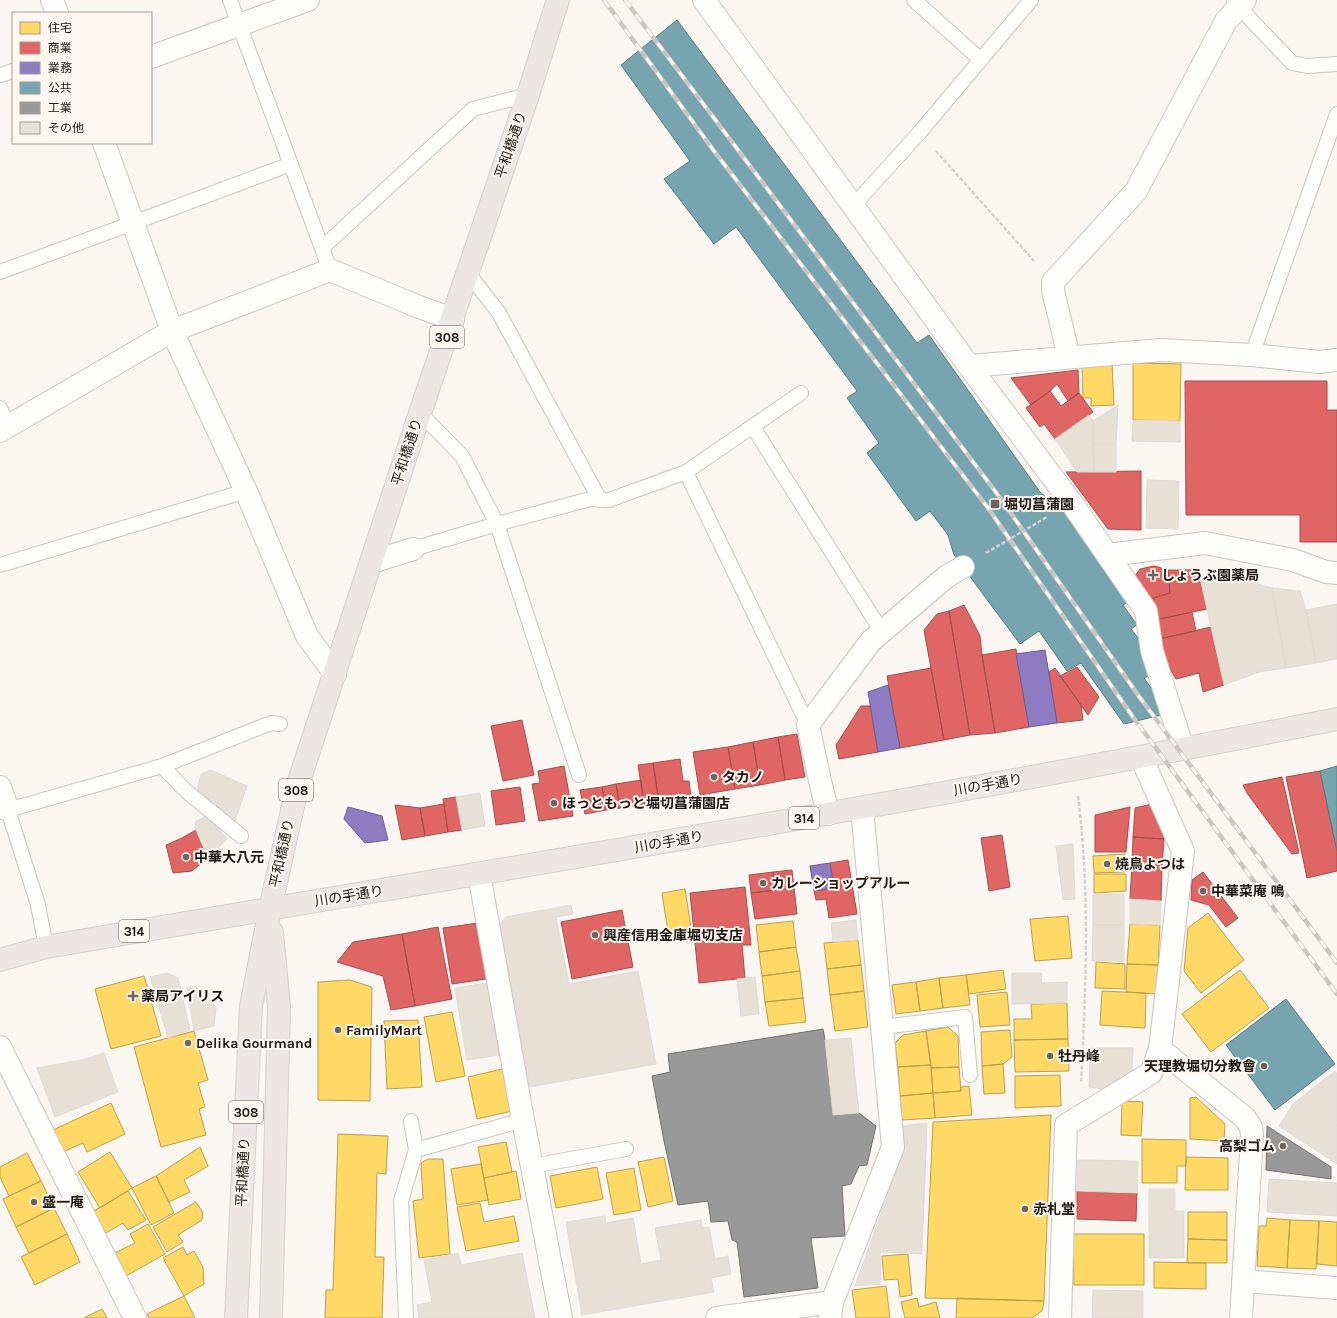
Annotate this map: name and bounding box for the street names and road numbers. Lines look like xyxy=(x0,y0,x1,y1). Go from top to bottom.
street label: 平和橋通り xyxy=(492,109,530,181)
road number: 308 xyxy=(430,326,464,348)
street label: 平和橋通り xyxy=(388,416,426,488)
street label: 川の手通り xyxy=(952,771,1024,799)
road number: 308 xyxy=(279,779,313,801)
road number: 314 xyxy=(789,807,819,829)
street label: 平和橋通り xyxy=(266,817,298,889)
street label: 川の手通り xyxy=(633,828,705,856)
street label: 川の手通り xyxy=(313,882,385,910)
road number: 314 xyxy=(119,920,149,942)
road number: 308 xyxy=(229,1101,263,1123)
street label: 平和橋通り xyxy=(233,1137,253,1207)

